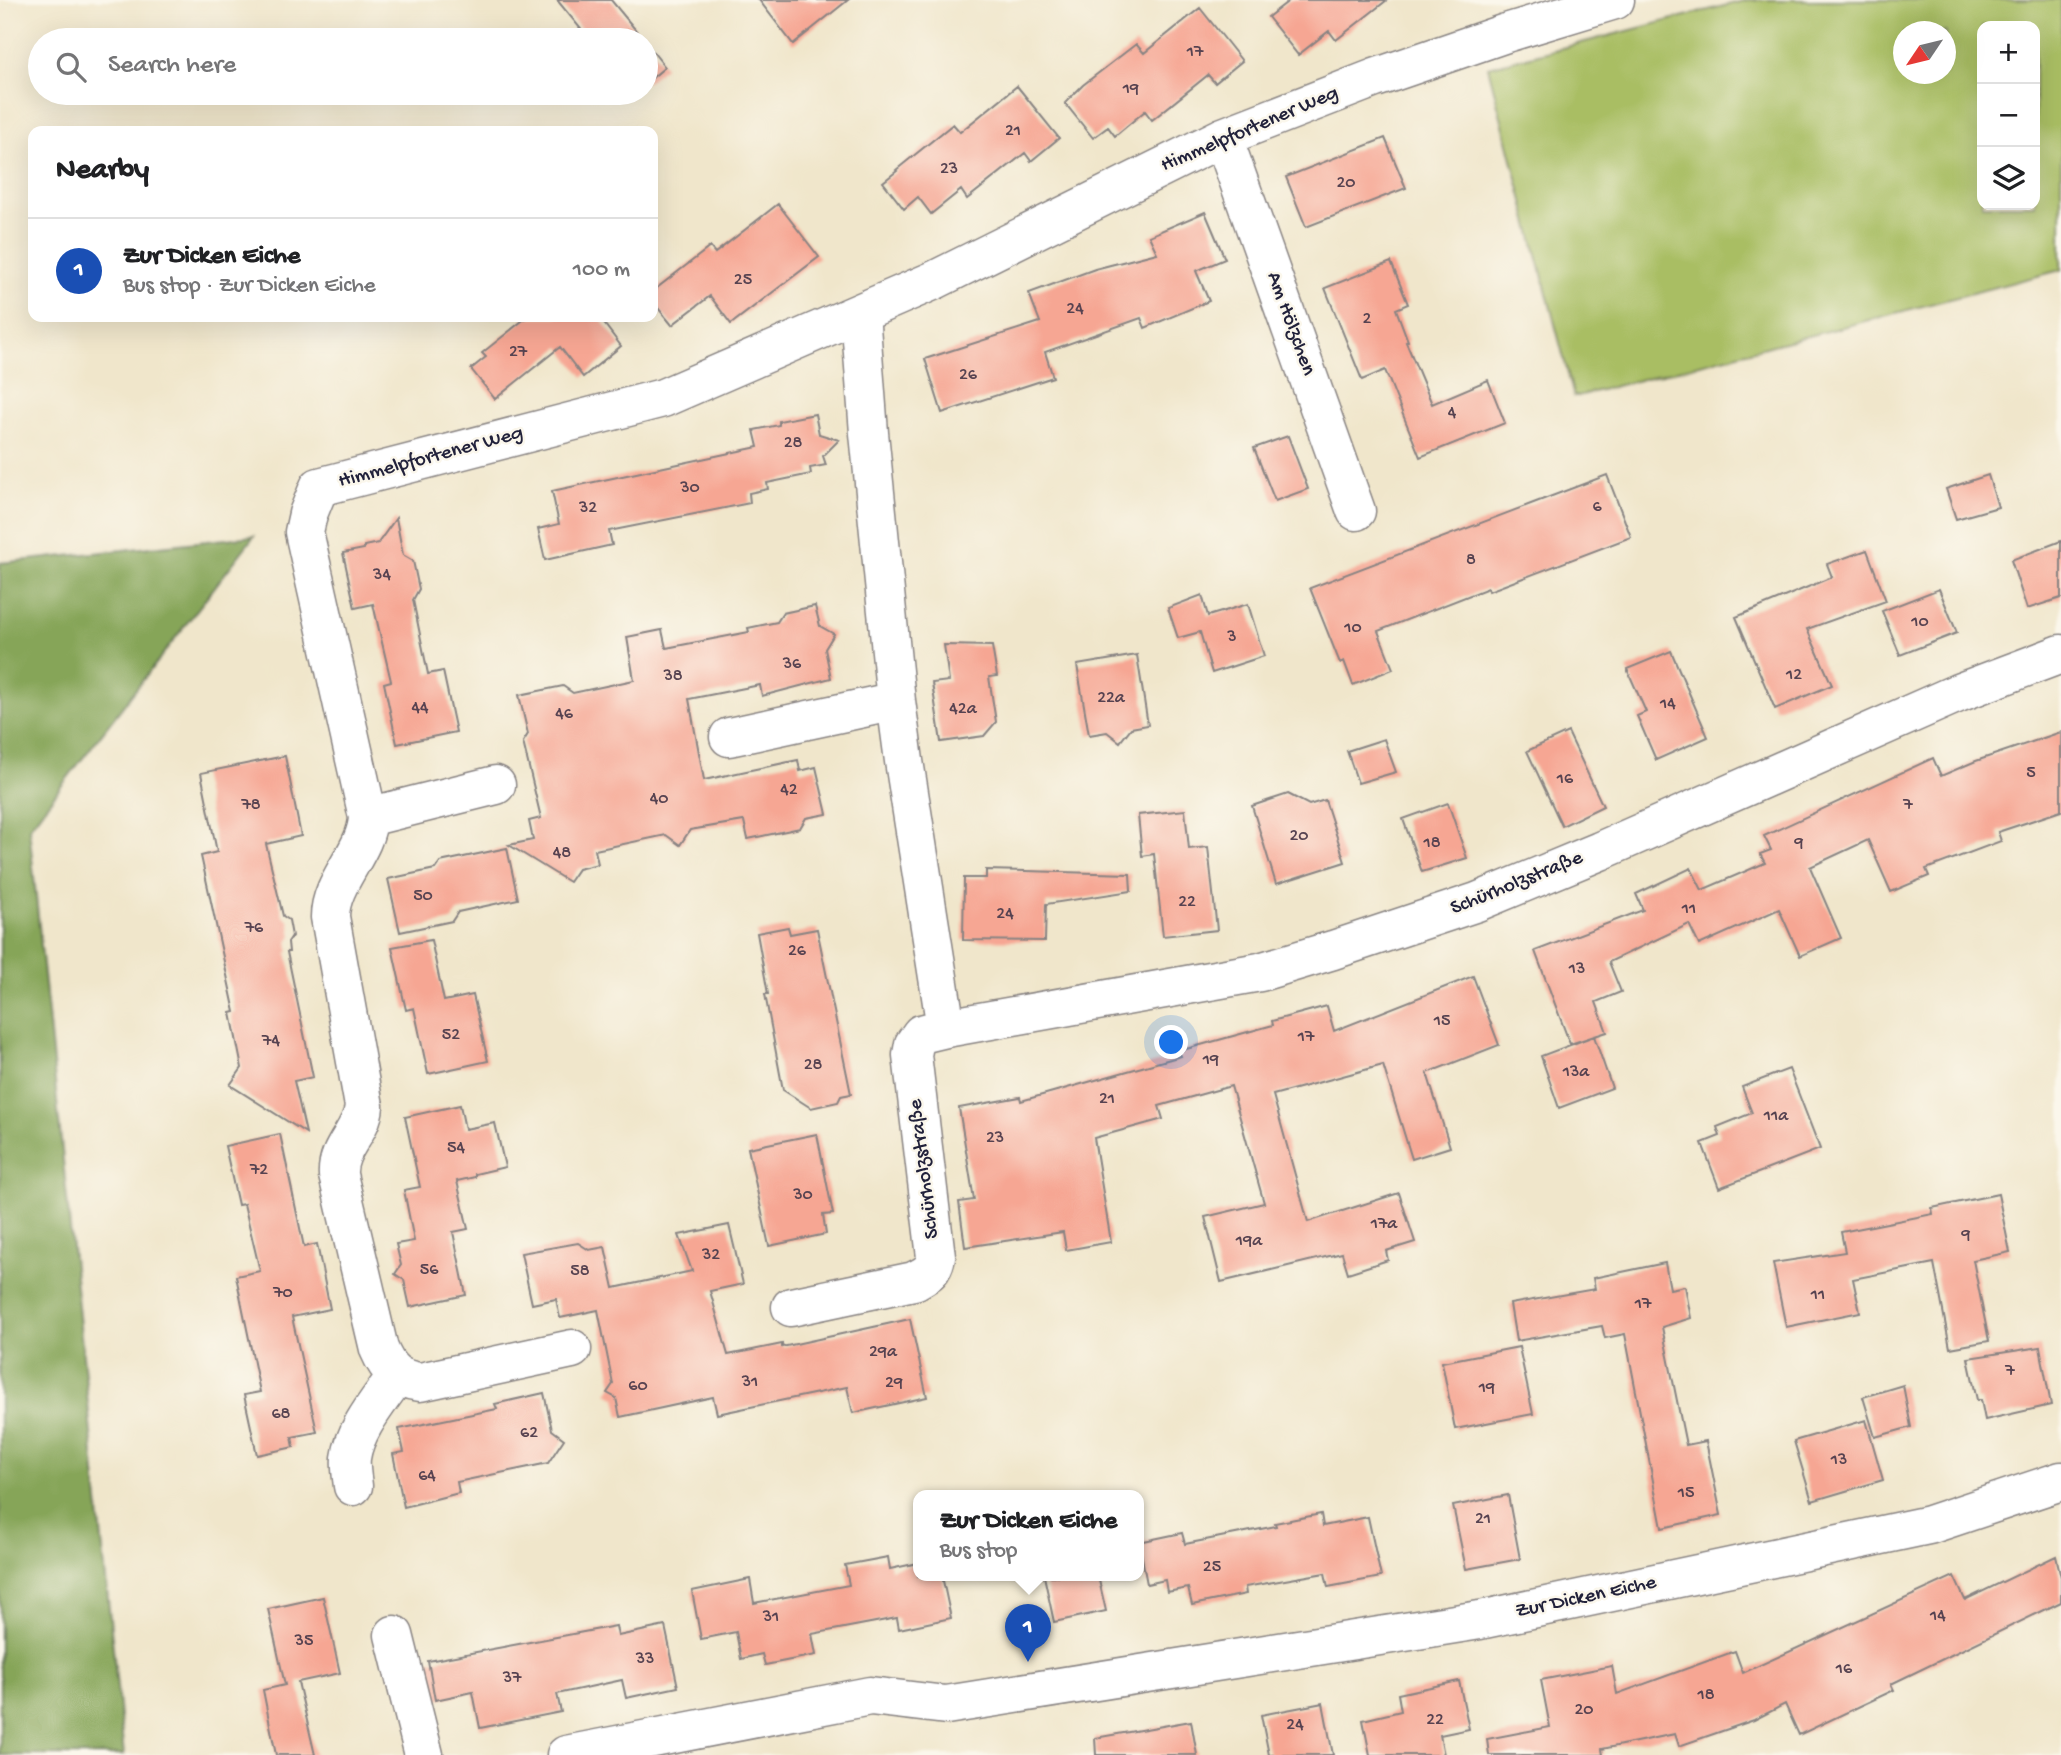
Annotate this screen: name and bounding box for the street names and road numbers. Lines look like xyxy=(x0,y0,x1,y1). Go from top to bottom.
street label: Himmelpfortener Weg xyxy=(1158,81,1342,179)
street label: Am Hölzchen xyxy=(1260,269,1320,379)
street label: Himmelpfortener Weg xyxy=(336,421,526,495)
street label: Schürholzstraße xyxy=(1447,846,1588,922)
street label: Schürholzstraße xyxy=(904,1097,946,1240)
street label: Zur Dicken Eiche xyxy=(1513,1571,1660,1625)

